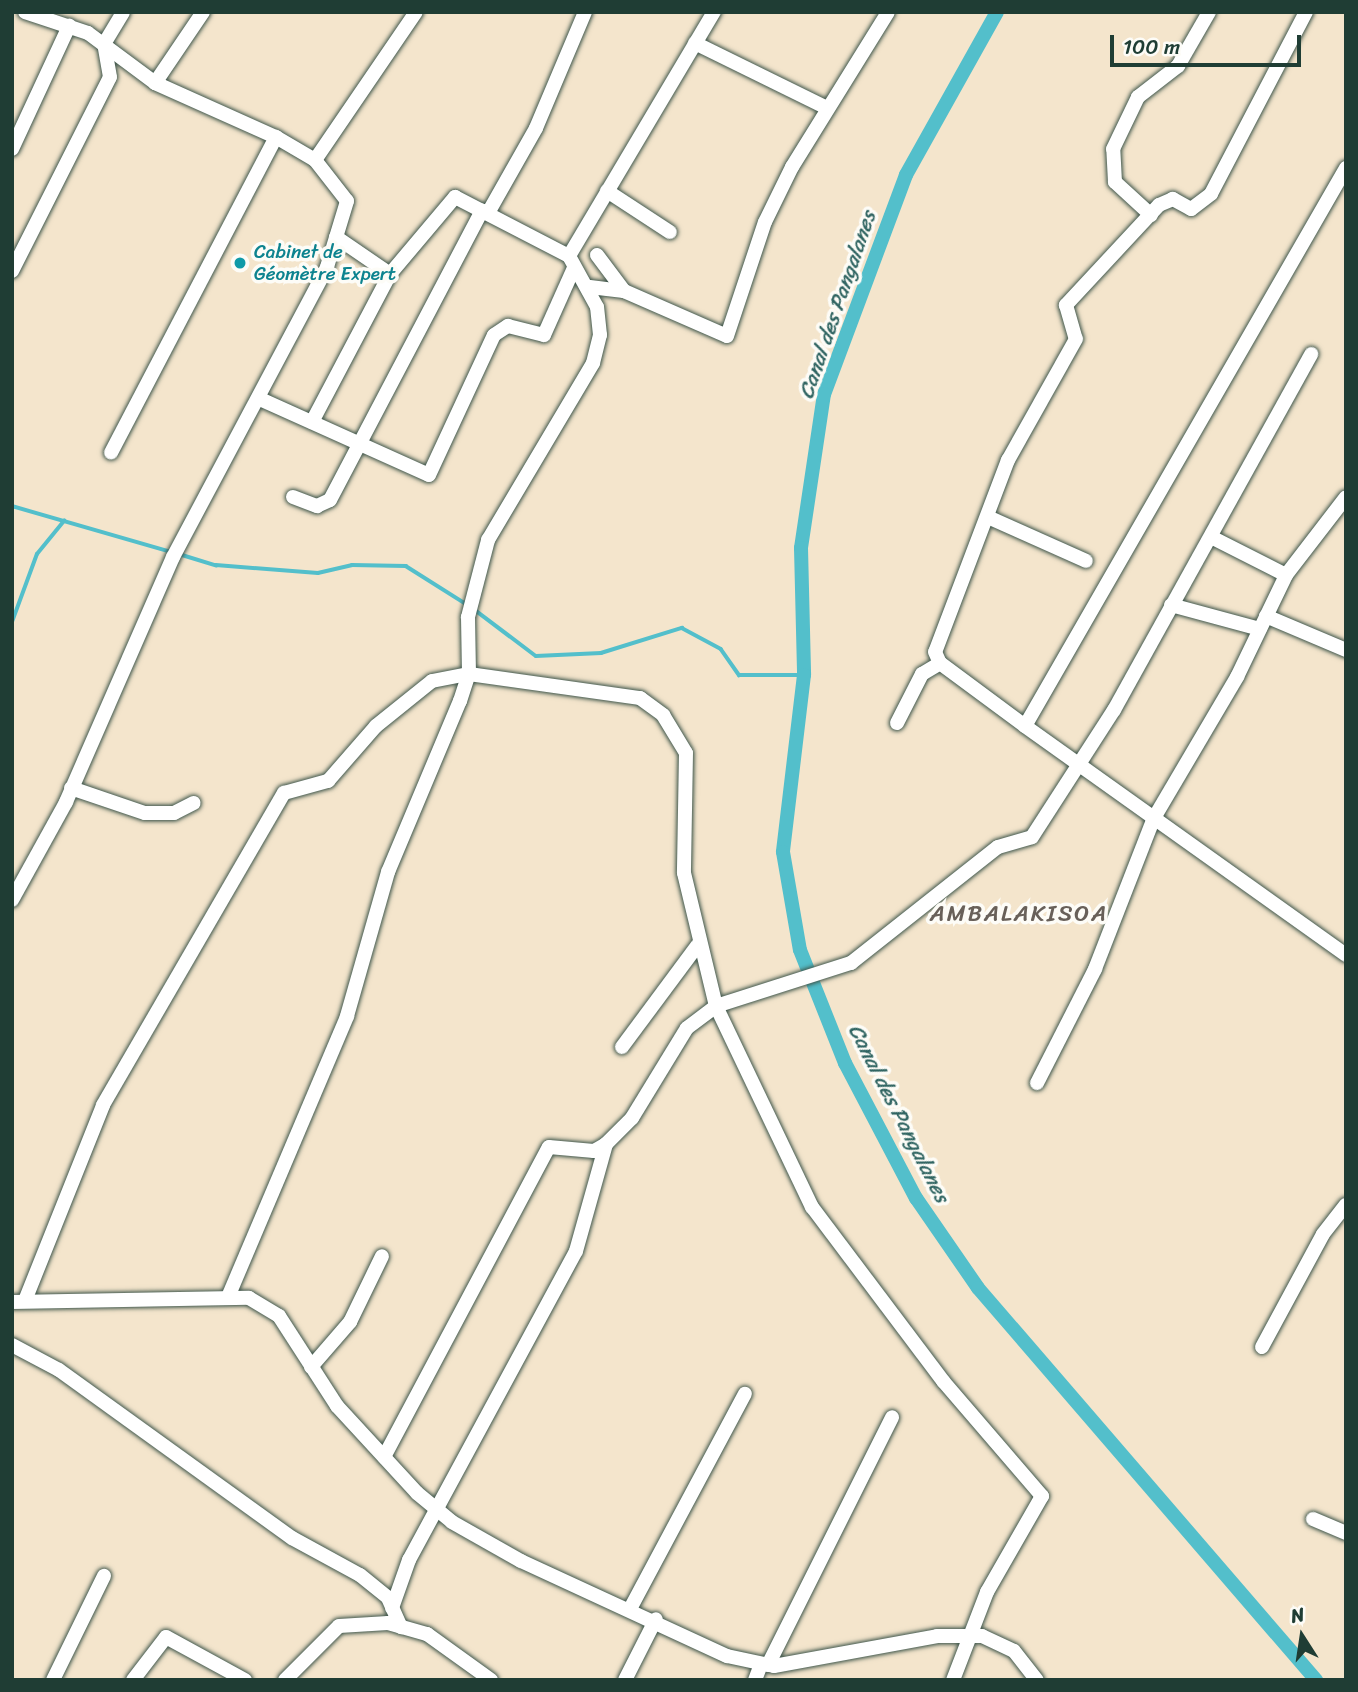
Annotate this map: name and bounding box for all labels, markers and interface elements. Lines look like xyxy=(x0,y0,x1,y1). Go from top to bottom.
scale bar xyxy=(1113,21,1304,65)
text: 100 m xyxy=(1123,28,1180,66)
water label: Canal des Pangalanes xyxy=(793,207,881,403)
place label: Cabinet de Géomètre Expert xyxy=(254,241,397,285)
marker: Cabinet de Géomètre Expert xyxy=(232,255,248,271)
district label: AMBALAKISOA xyxy=(931,900,1107,928)
water label: Canal des Pangalanes xyxy=(843,1019,955,1207)
text: N xyxy=(1288,1597,1307,1632)
north arrow xyxy=(1267,1601,1337,1671)

